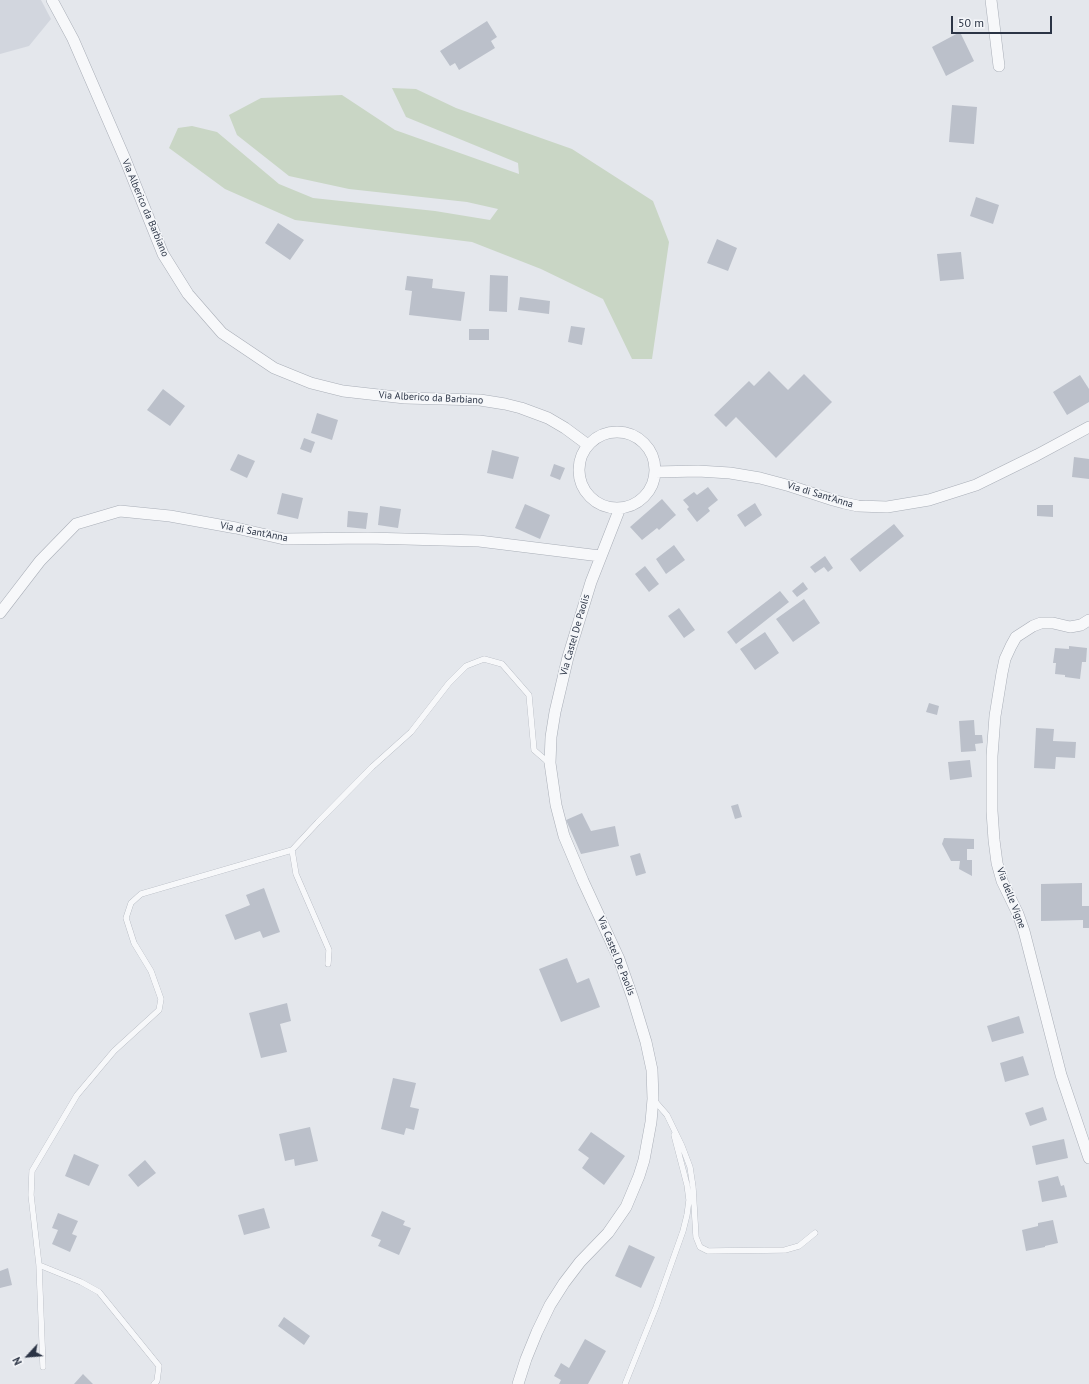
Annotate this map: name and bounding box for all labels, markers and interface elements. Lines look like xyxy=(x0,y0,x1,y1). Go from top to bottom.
scale bar xyxy=(953,8,1054,34)
text: 50 m xyxy=(958,15,984,30)
street label: Via Alberico da Barbiano xyxy=(119,157,171,259)
street label: Via Alberico da Barbiano xyxy=(378,389,484,407)
street label: Via di Sant'Anna xyxy=(785,479,855,511)
street label: Via di Sant'Anna xyxy=(219,520,289,544)
street label: Via Castel De Paolis xyxy=(558,593,592,677)
street label: Via delle Vigne xyxy=(994,866,1028,930)
street label: Via Castel De Paolis xyxy=(595,915,637,997)
north arrow xyxy=(8,1336,48,1376)
text: N xyxy=(9,1355,25,1368)

